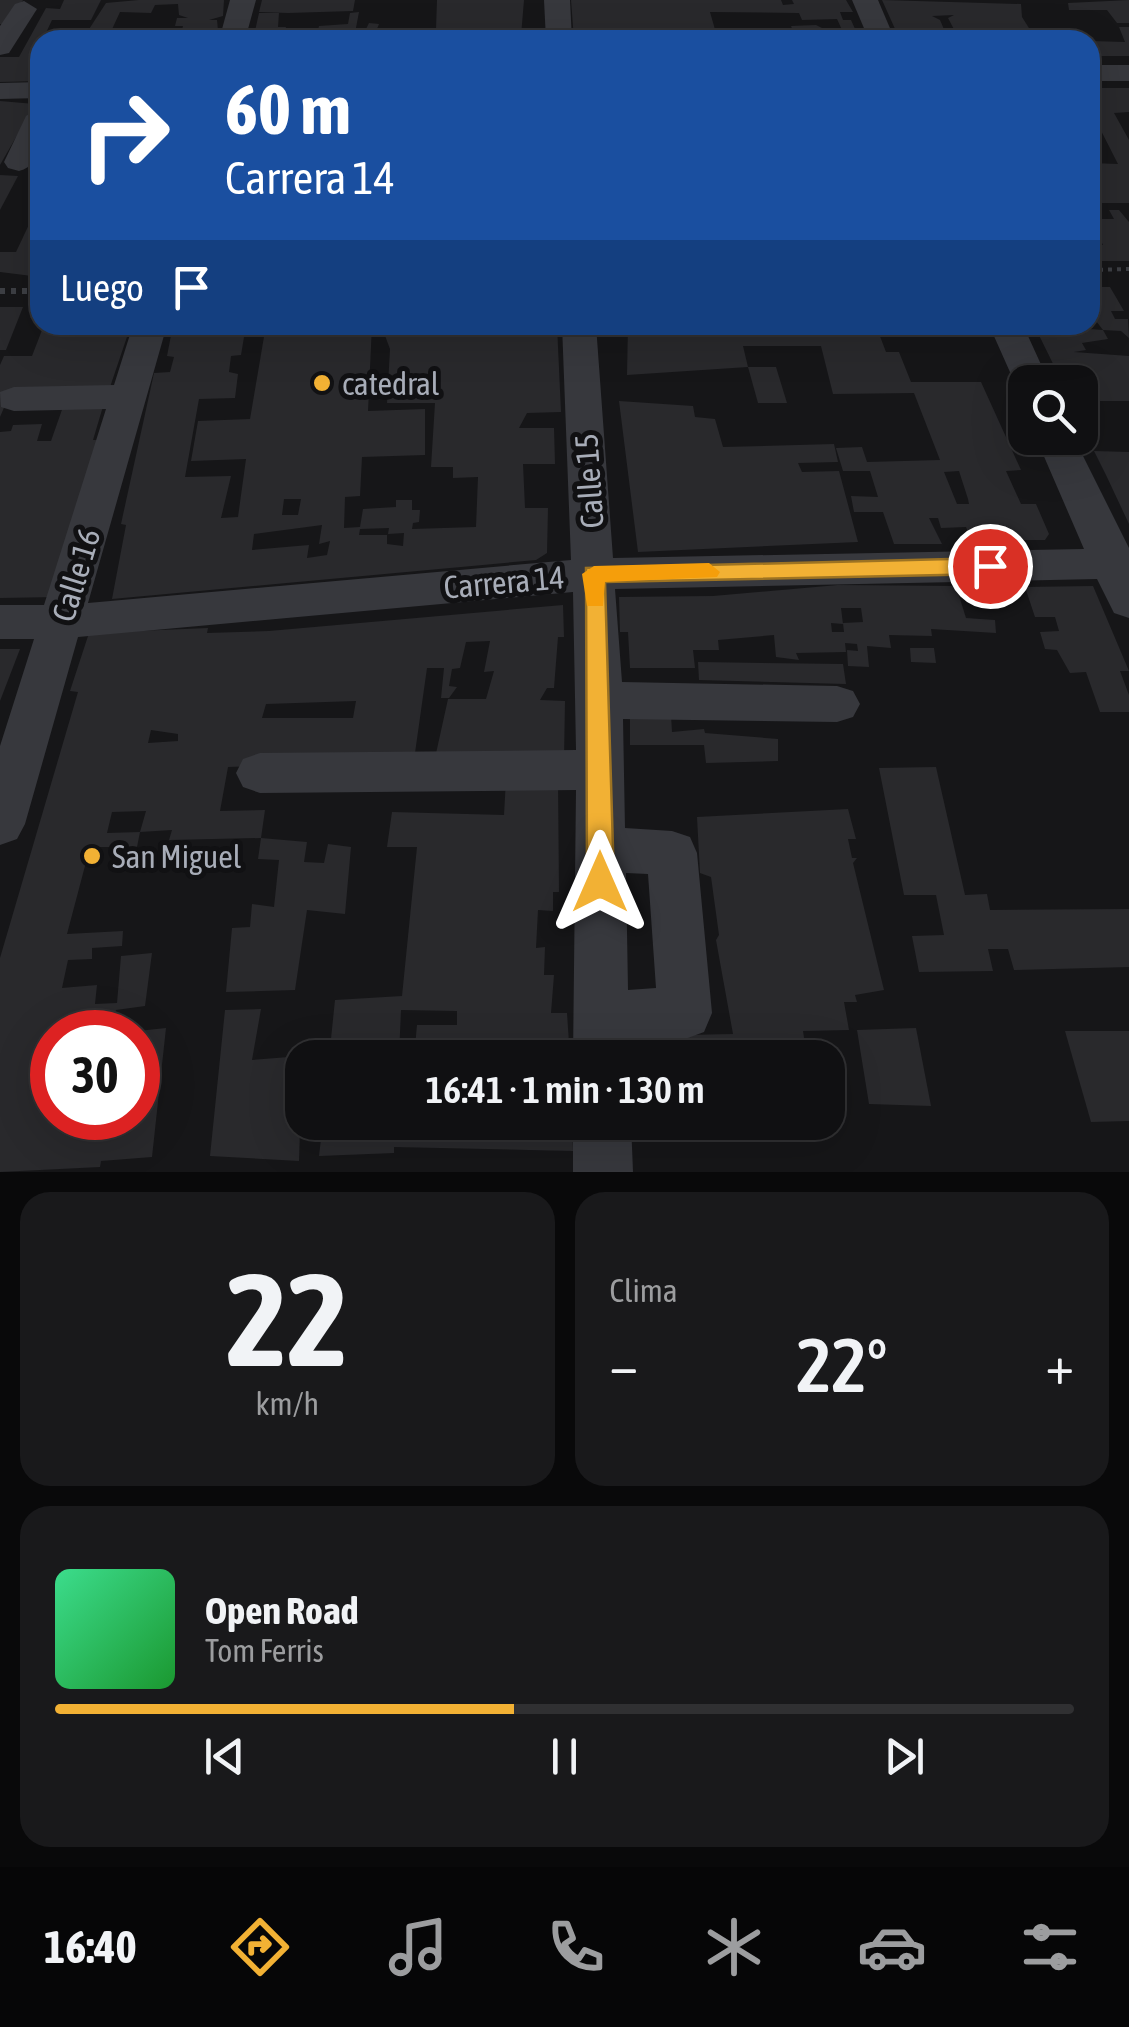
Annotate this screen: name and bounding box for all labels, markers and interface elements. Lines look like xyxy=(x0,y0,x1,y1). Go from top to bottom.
text: 60 m xyxy=(225,69,351,149)
icon: right xyxy=(60,70,190,200)
text: Carrera 14 xyxy=(225,152,395,204)
icon: arrive xyxy=(164,260,219,315)
text: Luego xyxy=(60,266,144,309)
place label: catedral xyxy=(342,365,440,402)
map controls xyxy=(1008,365,1098,455)
button: search xyxy=(1008,365,1098,455)
marker: catedral xyxy=(311,372,333,394)
street label: Calle 15 xyxy=(567,432,611,530)
street label: Calle 16 xyxy=(44,524,108,626)
pin xyxy=(948,524,1033,609)
icon: arrive xyxy=(963,539,1018,594)
street label: Carrera 14 xyxy=(442,558,566,606)
position arrow xyxy=(548,830,652,934)
place label: San Miguel xyxy=(112,838,242,875)
marker: San Miguel xyxy=(81,845,103,867)
speed limit sign: 30 xyxy=(30,1010,160,1140)
text: 16:41 · 1 min · 130 m xyxy=(425,1068,705,1111)
text: 22 xyxy=(226,1245,348,1394)
text: Clima xyxy=(610,1272,678,1309)
text: 22° xyxy=(796,1322,887,1408)
text: − xyxy=(610,1333,638,1396)
text: + xyxy=(1045,1333,1074,1396)
text: km/h xyxy=(256,1385,319,1422)
text: Open Road xyxy=(205,1589,359,1632)
text: Tom Ferris xyxy=(205,1632,324,1669)
icon: previous xyxy=(197,1729,252,1784)
icon: pause xyxy=(537,1729,592,1784)
icon: next xyxy=(877,1729,932,1784)
icon: directions xyxy=(225,1912,295,1982)
icon: music xyxy=(383,1912,453,1982)
icon: phone xyxy=(541,1912,611,1982)
icon: climate xyxy=(699,1912,769,1982)
icon: car xyxy=(857,1912,927,1982)
icon: filters xyxy=(1015,1912,1085,1982)
text: 16:40 xyxy=(44,1921,137,1973)

